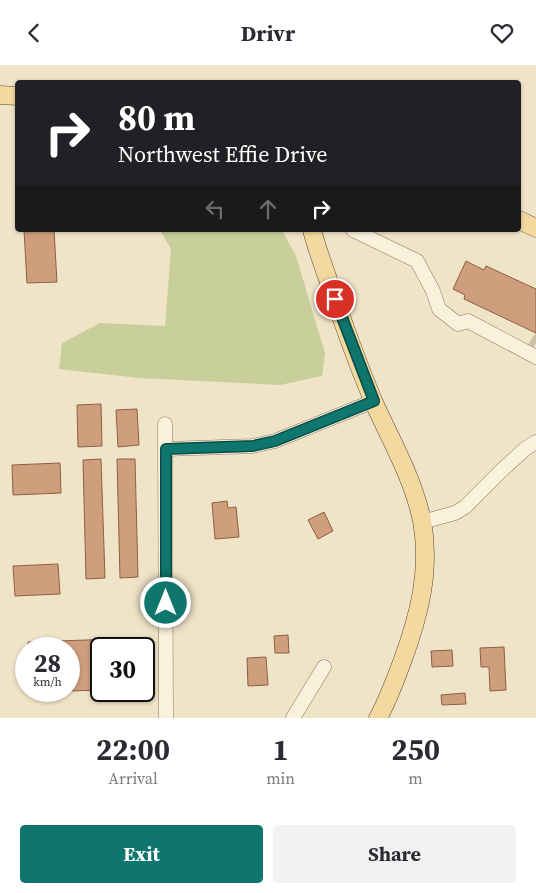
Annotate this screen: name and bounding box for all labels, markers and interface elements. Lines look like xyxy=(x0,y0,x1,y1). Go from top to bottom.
text: Drivr xyxy=(241,18,295,48)
icon: back xyxy=(20,19,48,47)
icon: heart xyxy=(488,19,516,47)
text: 80 m xyxy=(118,94,195,142)
icon: right xyxy=(35,100,100,165)
text: Northwest Effie Drive xyxy=(118,139,328,169)
icon: left xyxy=(201,195,229,223)
icon: ahead xyxy=(254,195,282,223)
icon: right xyxy=(307,195,335,223)
pin xyxy=(314,278,356,320)
icon: arrive xyxy=(321,285,349,313)
position arrow xyxy=(139,576,191,628)
speed limit sign: 30 xyxy=(90,637,155,702)
text: 28 xyxy=(34,646,61,680)
text: km/h xyxy=(33,674,62,690)
text: 22:00 xyxy=(96,729,170,770)
text: 1 xyxy=(272,729,289,770)
text: 250 xyxy=(391,729,440,770)
text: Arrival xyxy=(108,767,158,789)
text: min xyxy=(266,767,295,789)
text: m xyxy=(408,767,423,789)
button: Exit xyxy=(20,825,263,883)
button: Share xyxy=(273,825,516,883)

